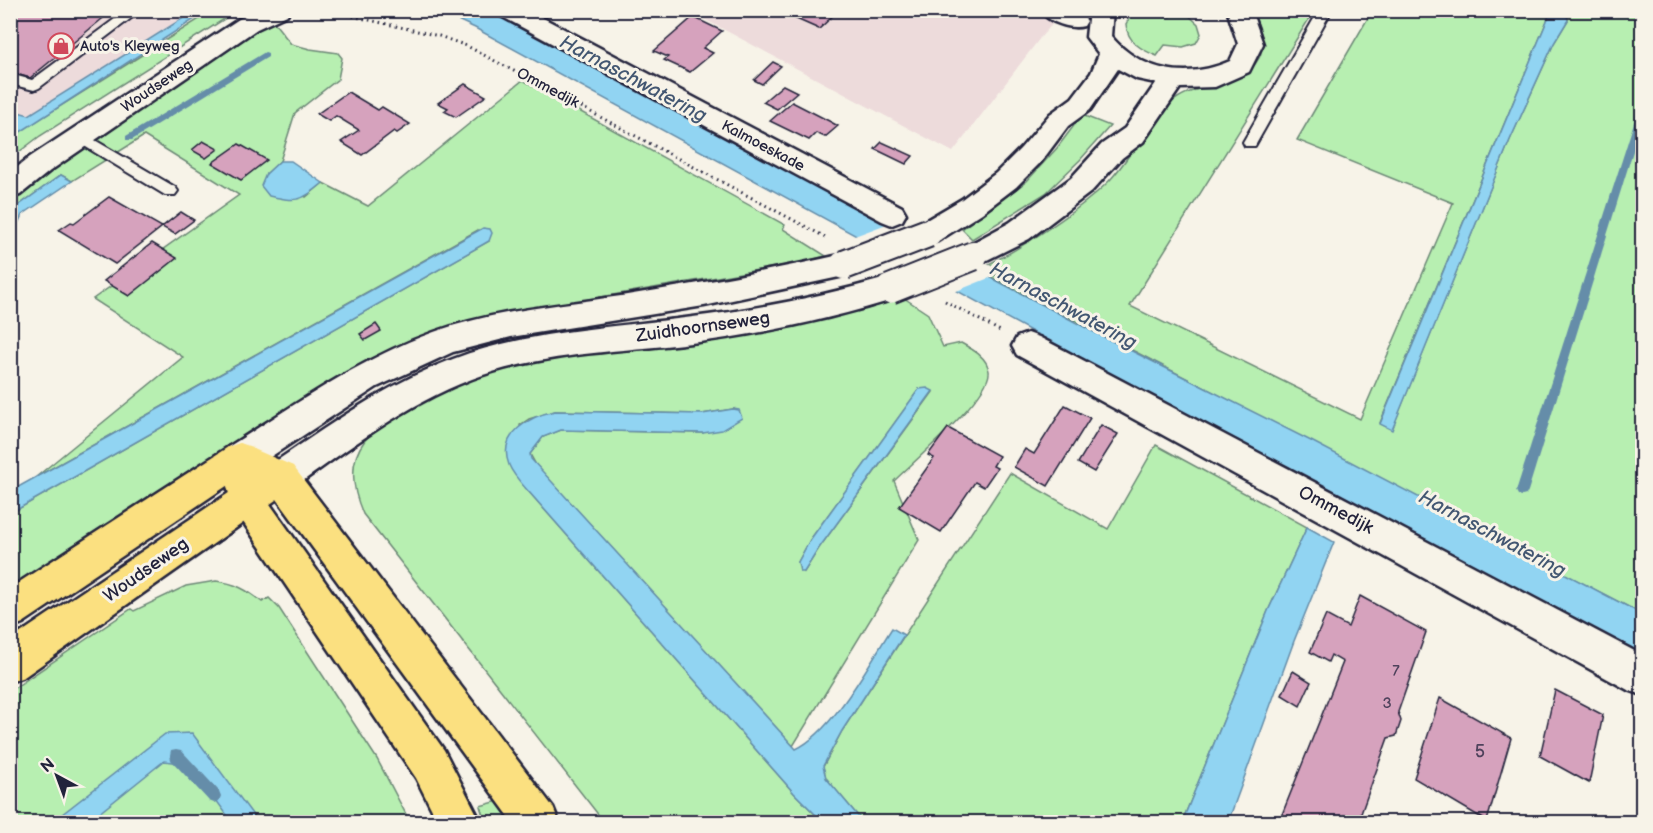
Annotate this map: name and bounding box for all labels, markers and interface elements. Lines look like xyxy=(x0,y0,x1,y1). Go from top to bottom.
water label: Harnaschwatering xyxy=(555,30,711,128)
shop icon: Auto's Kleyweg xyxy=(46,31,76,61)
place label: Auto's Kleyweg xyxy=(80,37,180,56)
street label: Woudseweg xyxy=(118,55,196,117)
street label: Ommedijk xyxy=(513,64,583,113)
street label: Kalmoeskade xyxy=(718,116,808,176)
water label: Harnaschwatering xyxy=(985,257,1141,355)
street label: Zuidhoornseweg xyxy=(634,307,771,347)
street label: Ommedijk xyxy=(1295,482,1377,539)
water label: Harnaschwatering xyxy=(1414,485,1570,583)
street label: Woudseweg xyxy=(100,533,192,607)
house number: 7 xyxy=(1392,662,1400,681)
house number: 3 xyxy=(1382,694,1392,713)
house number: 5 xyxy=(1475,741,1485,762)
north arrow xyxy=(27,746,87,806)
text: N xyxy=(37,755,59,777)

